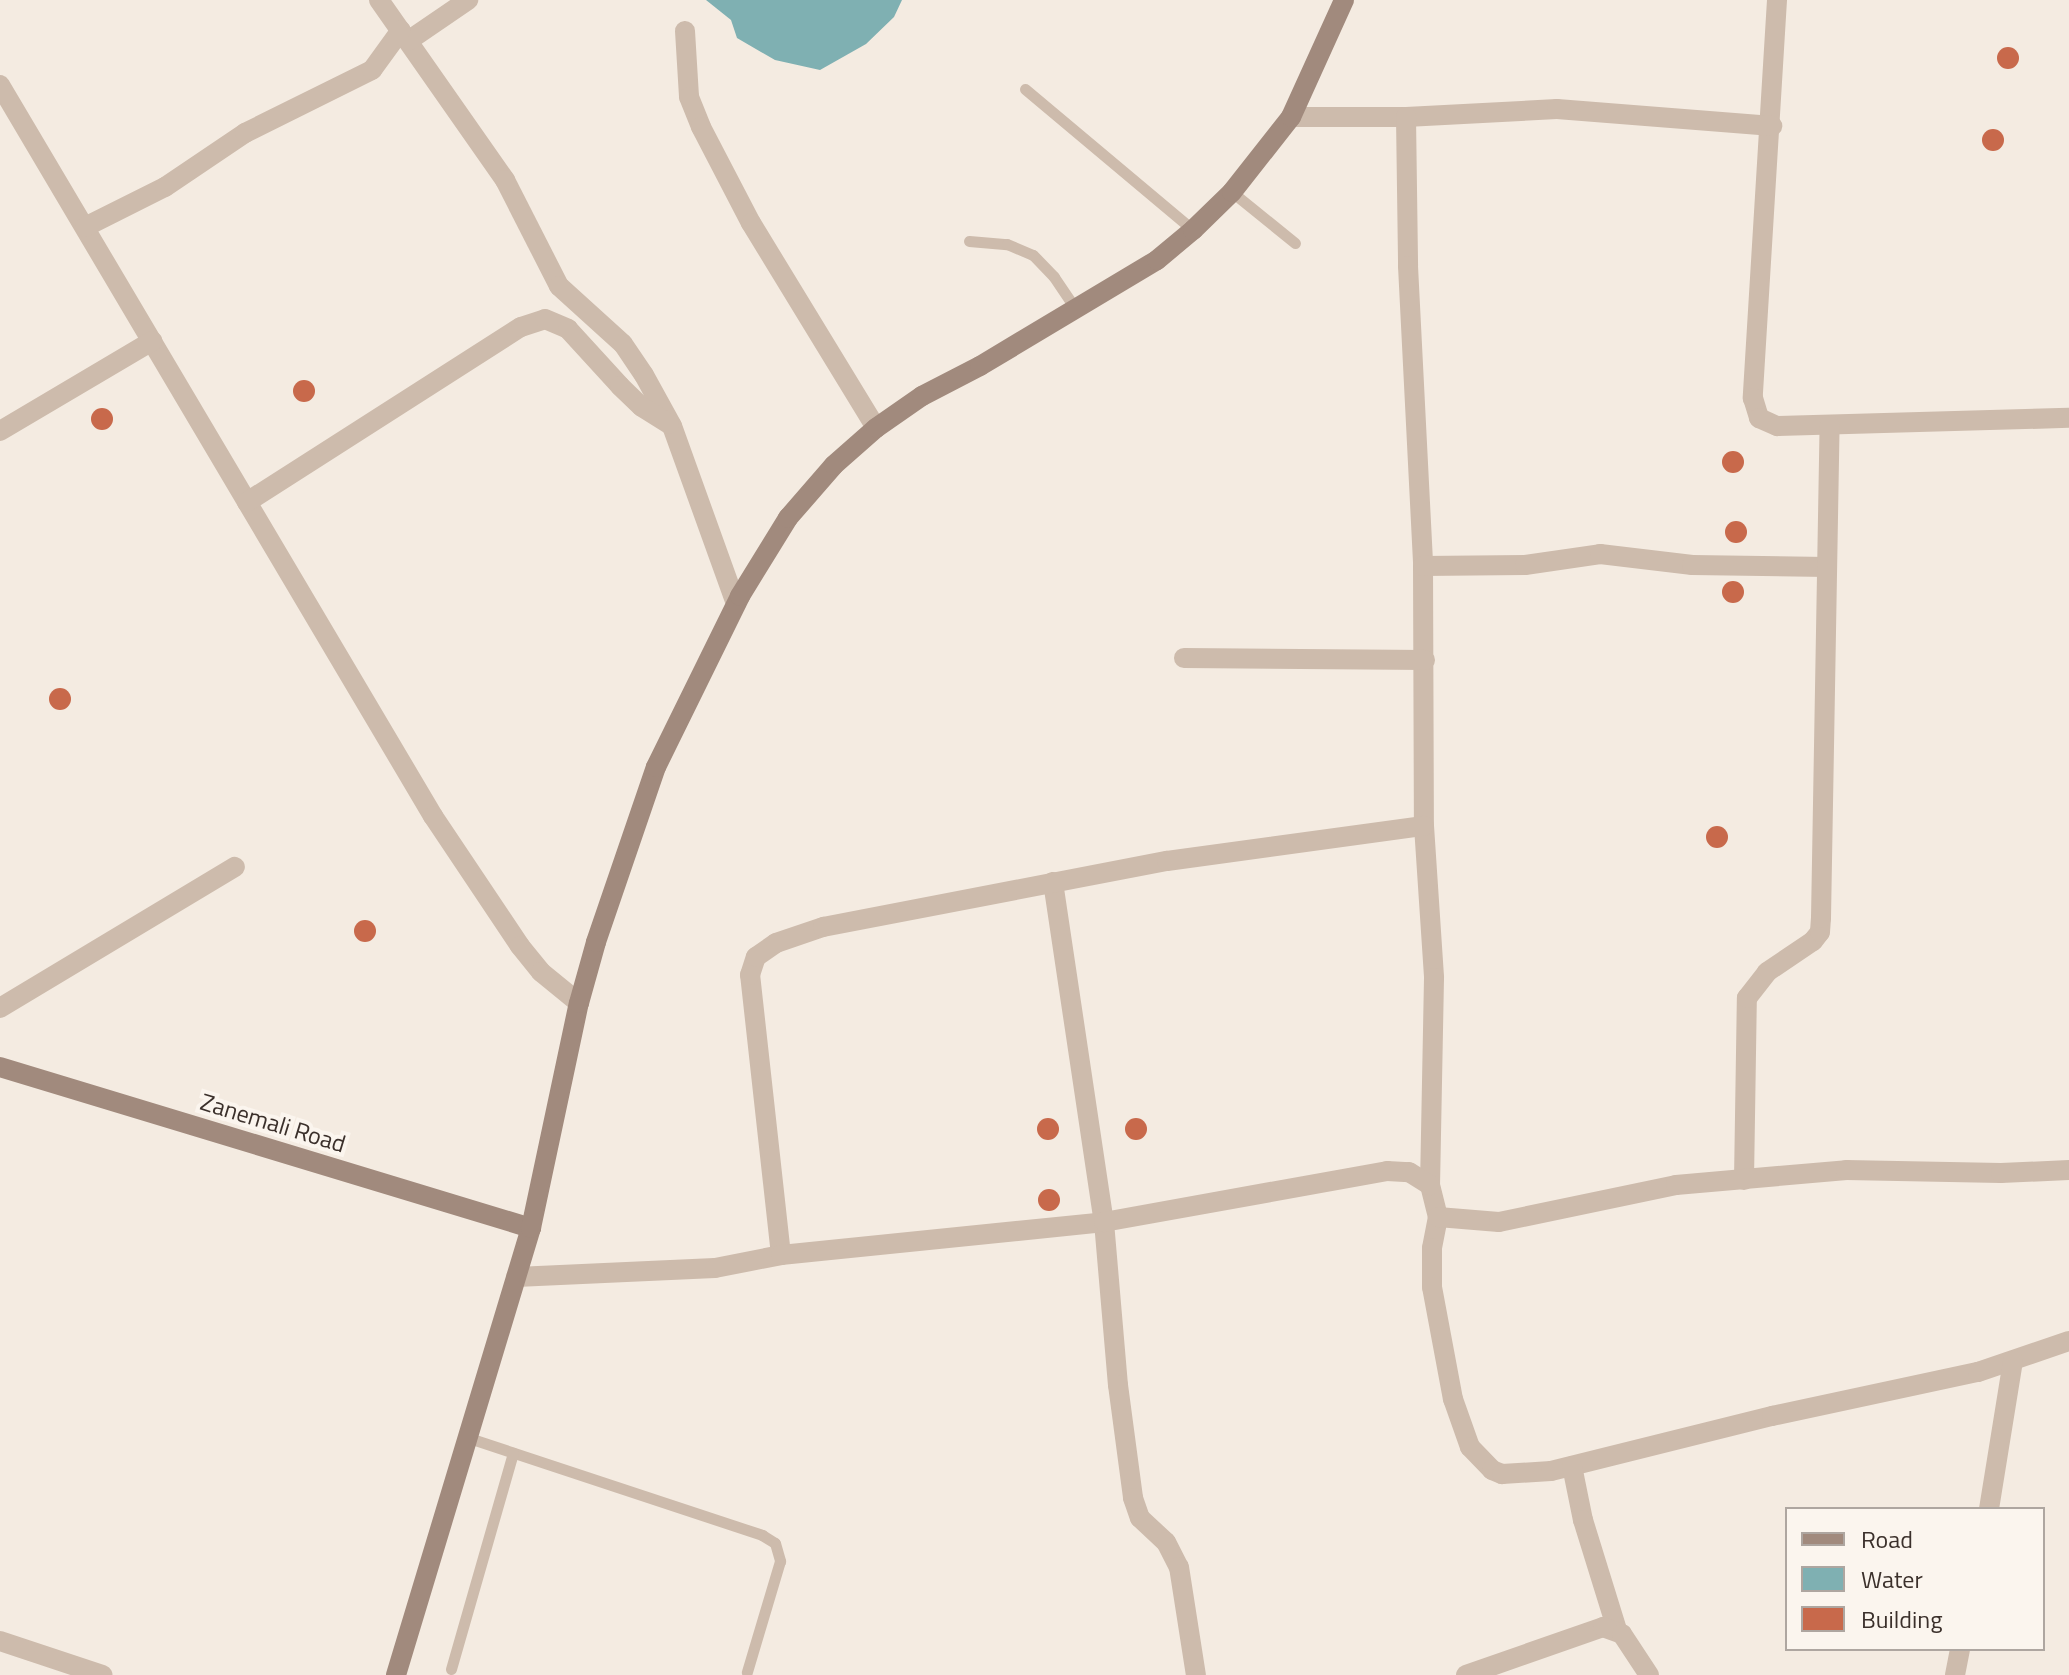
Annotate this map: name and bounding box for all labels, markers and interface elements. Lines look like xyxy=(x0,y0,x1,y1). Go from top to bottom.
street label: Zanemali Road xyxy=(197,1087,349,1159)
legend xyxy=(1785,1507,2045,1651)
text: Road xyxy=(1861,1521,1913,1557)
text: Water xyxy=(1861,1561,1923,1597)
text: Building xyxy=(1861,1601,1943,1637)

